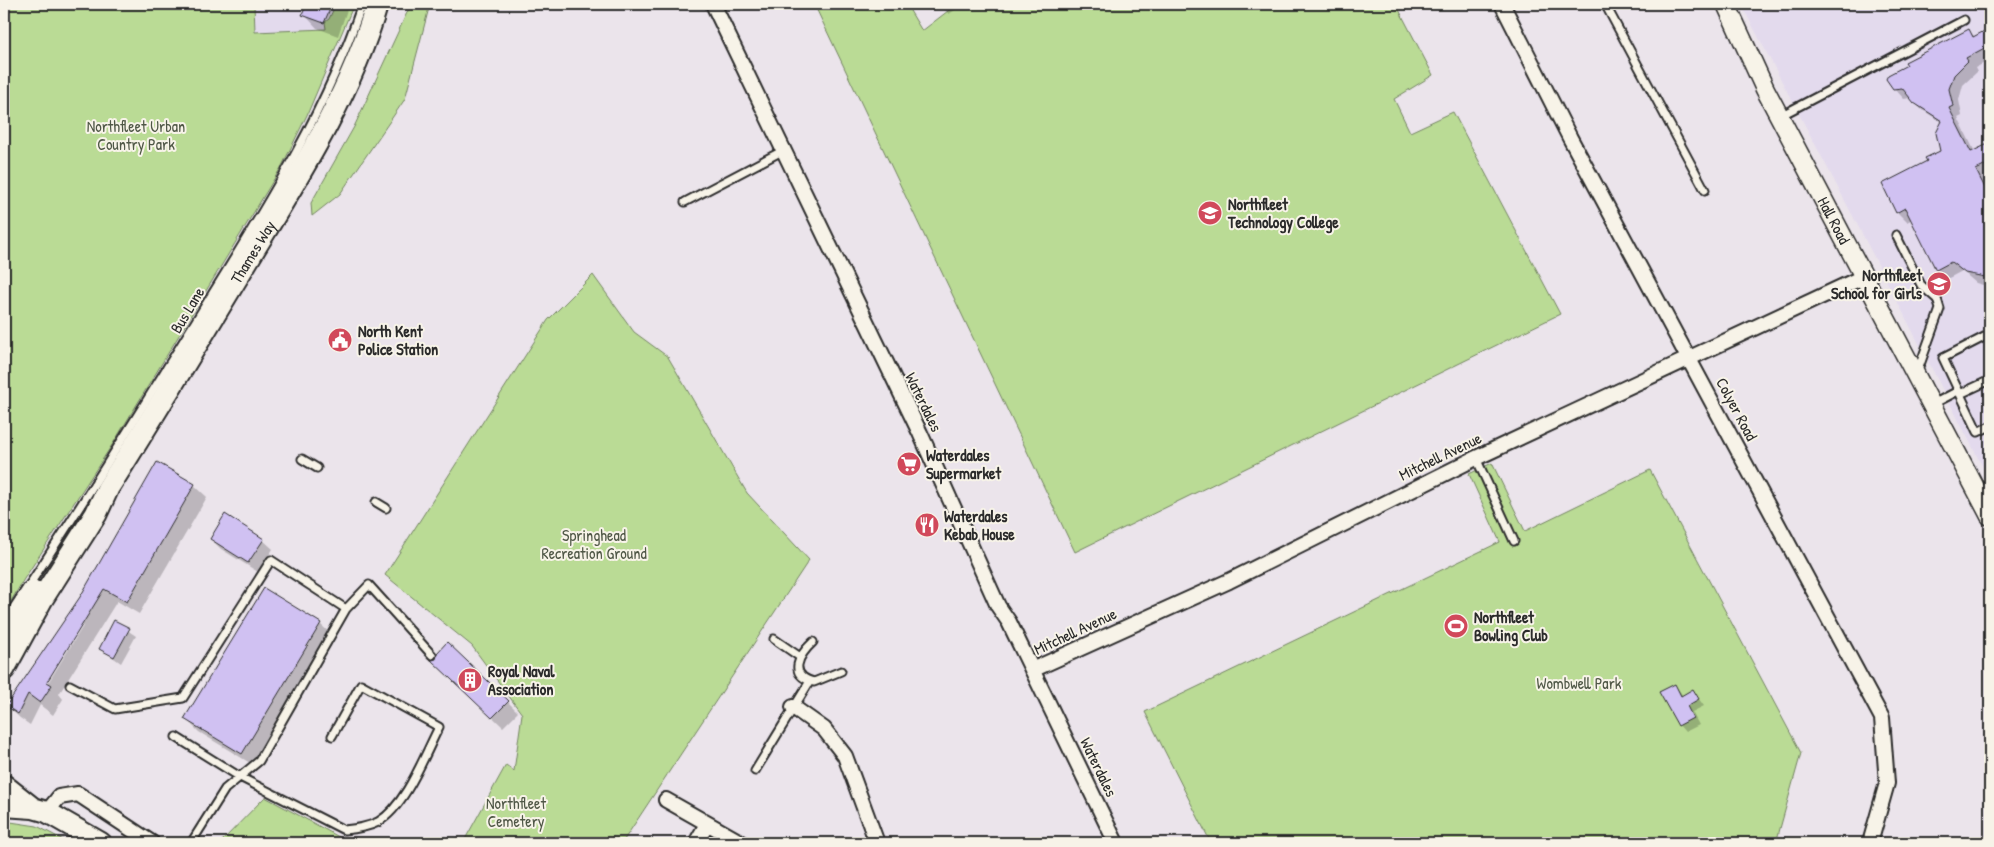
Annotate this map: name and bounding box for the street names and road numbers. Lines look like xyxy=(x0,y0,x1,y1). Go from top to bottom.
street label: Hall Road xyxy=(1813,193,1856,248)
street label: Thames Way xyxy=(225,216,280,288)
street label: Bus Lane xyxy=(165,282,210,337)
street label: Waterdales xyxy=(900,369,948,435)
street label: Colyer Road xyxy=(1711,374,1763,444)
street label: Mitchell Avenue xyxy=(1395,426,1485,485)
street label: Mitchell Avenue xyxy=(1030,602,1121,660)
street label: Waterdales xyxy=(1075,734,1123,800)

